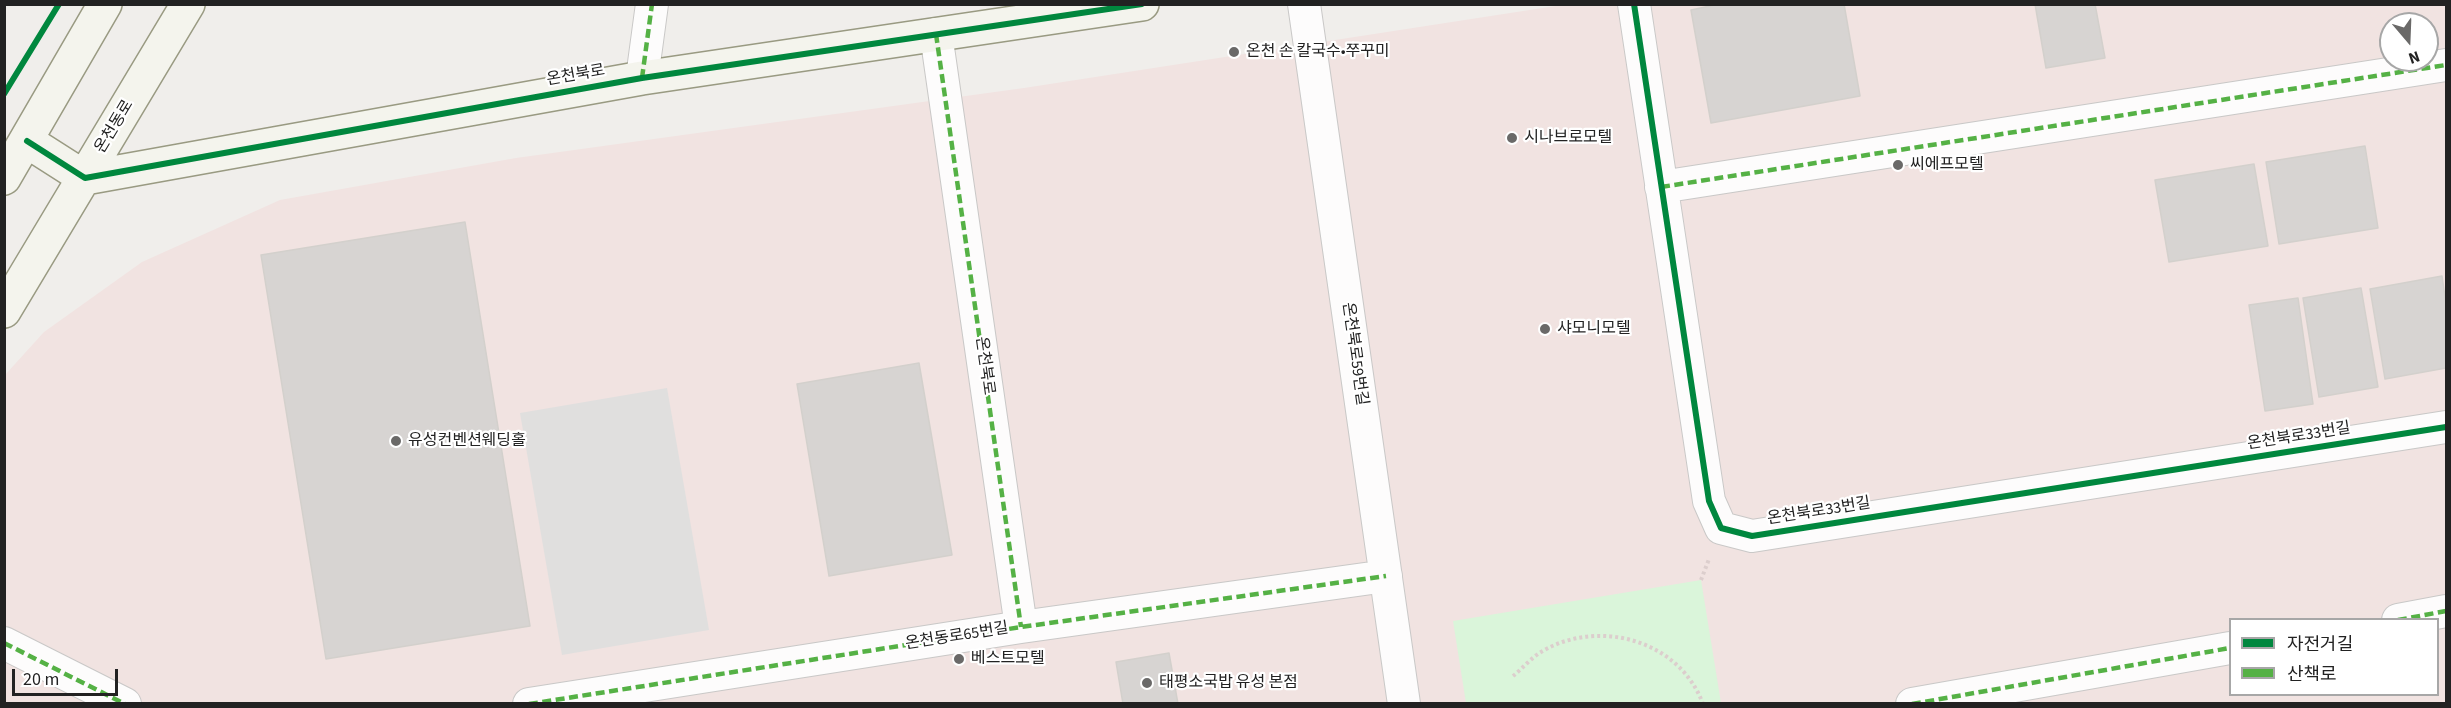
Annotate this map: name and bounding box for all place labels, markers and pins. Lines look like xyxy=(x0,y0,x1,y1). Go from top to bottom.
place label: 온천 손 칼국수•쭈꾸미 xyxy=(1246,42,1390,62)
marker: 온천 손 칼국수•쭈꾸미 xyxy=(1227,45,1241,59)
place label: 시나브로모텔 xyxy=(1524,128,1612,148)
marker: 시나브로모텔 xyxy=(1505,131,1519,145)
place label: 씨에프모텔 xyxy=(1910,155,1984,175)
marker: 씨에프모텔 xyxy=(1891,158,1905,172)
place label: 샤모니모텔 xyxy=(1557,319,1631,339)
marker: 샤모니모텔 xyxy=(1538,322,1552,336)
place label: 유성컨벤션웨딩홀 xyxy=(408,431,526,451)
marker: 유성컨벤션웨딩홀 xyxy=(389,434,403,448)
place label: 베스트모텔 xyxy=(971,649,1045,669)
marker: 베스트모텔 xyxy=(952,652,966,666)
place label: 태평소국밥 유성 본점 xyxy=(1159,673,1298,693)
marker: 태평소국밥 유성 본점 xyxy=(1140,676,1154,690)

